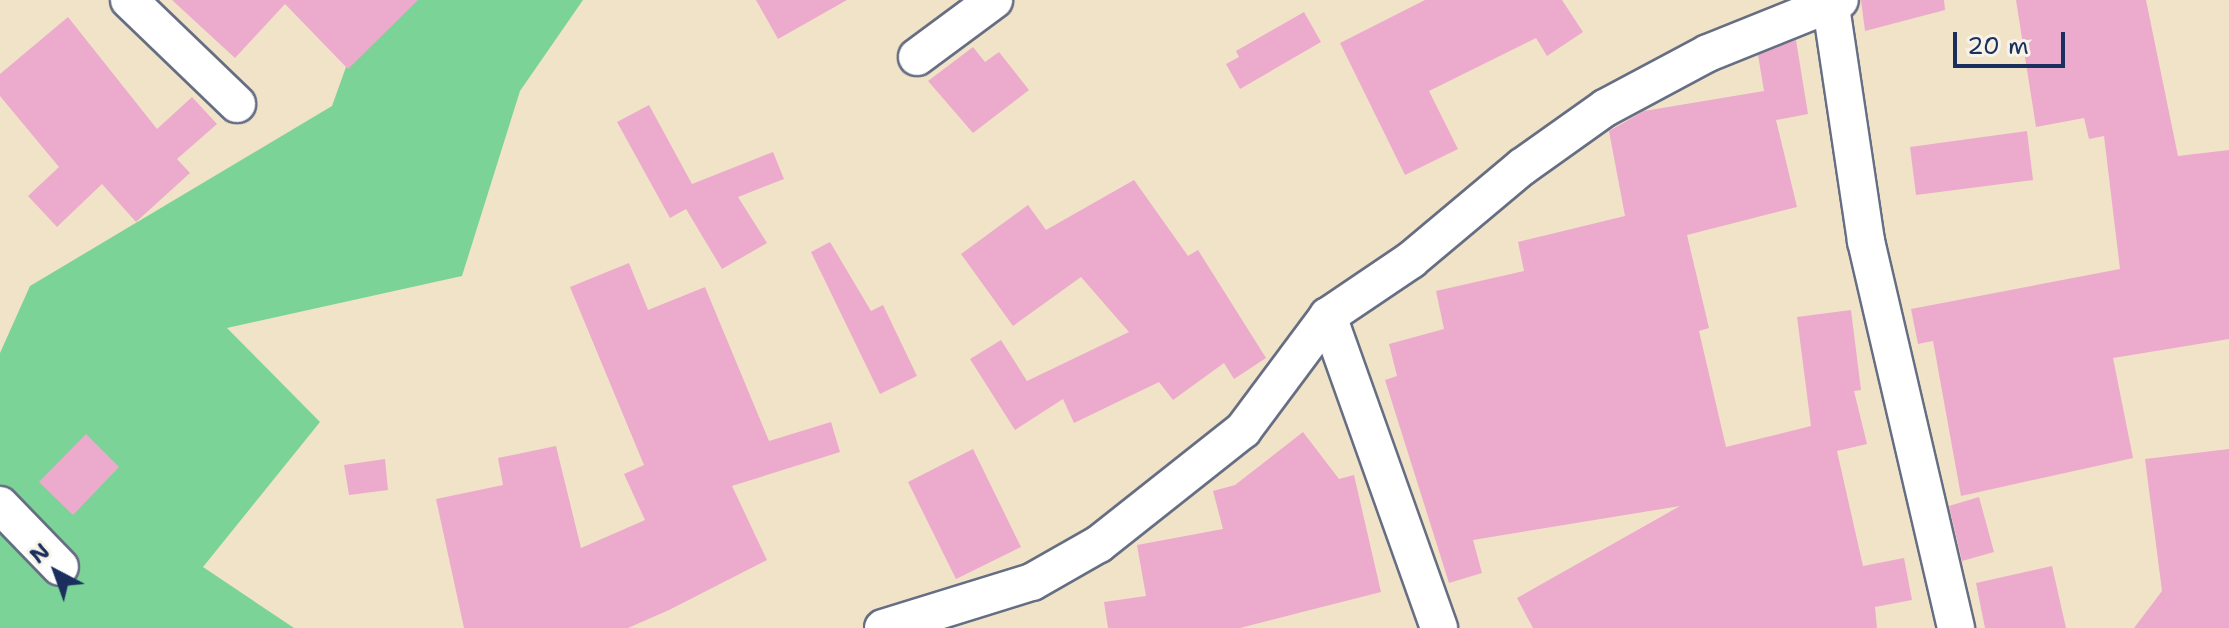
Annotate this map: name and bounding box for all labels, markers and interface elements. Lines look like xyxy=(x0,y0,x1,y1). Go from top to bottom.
scale bar xyxy=(1957,16,2069,66)
text: 20 m xyxy=(1967,30,2029,62)
north arrow xyxy=(16,532,96,612)
text: N xyxy=(24,537,56,570)

